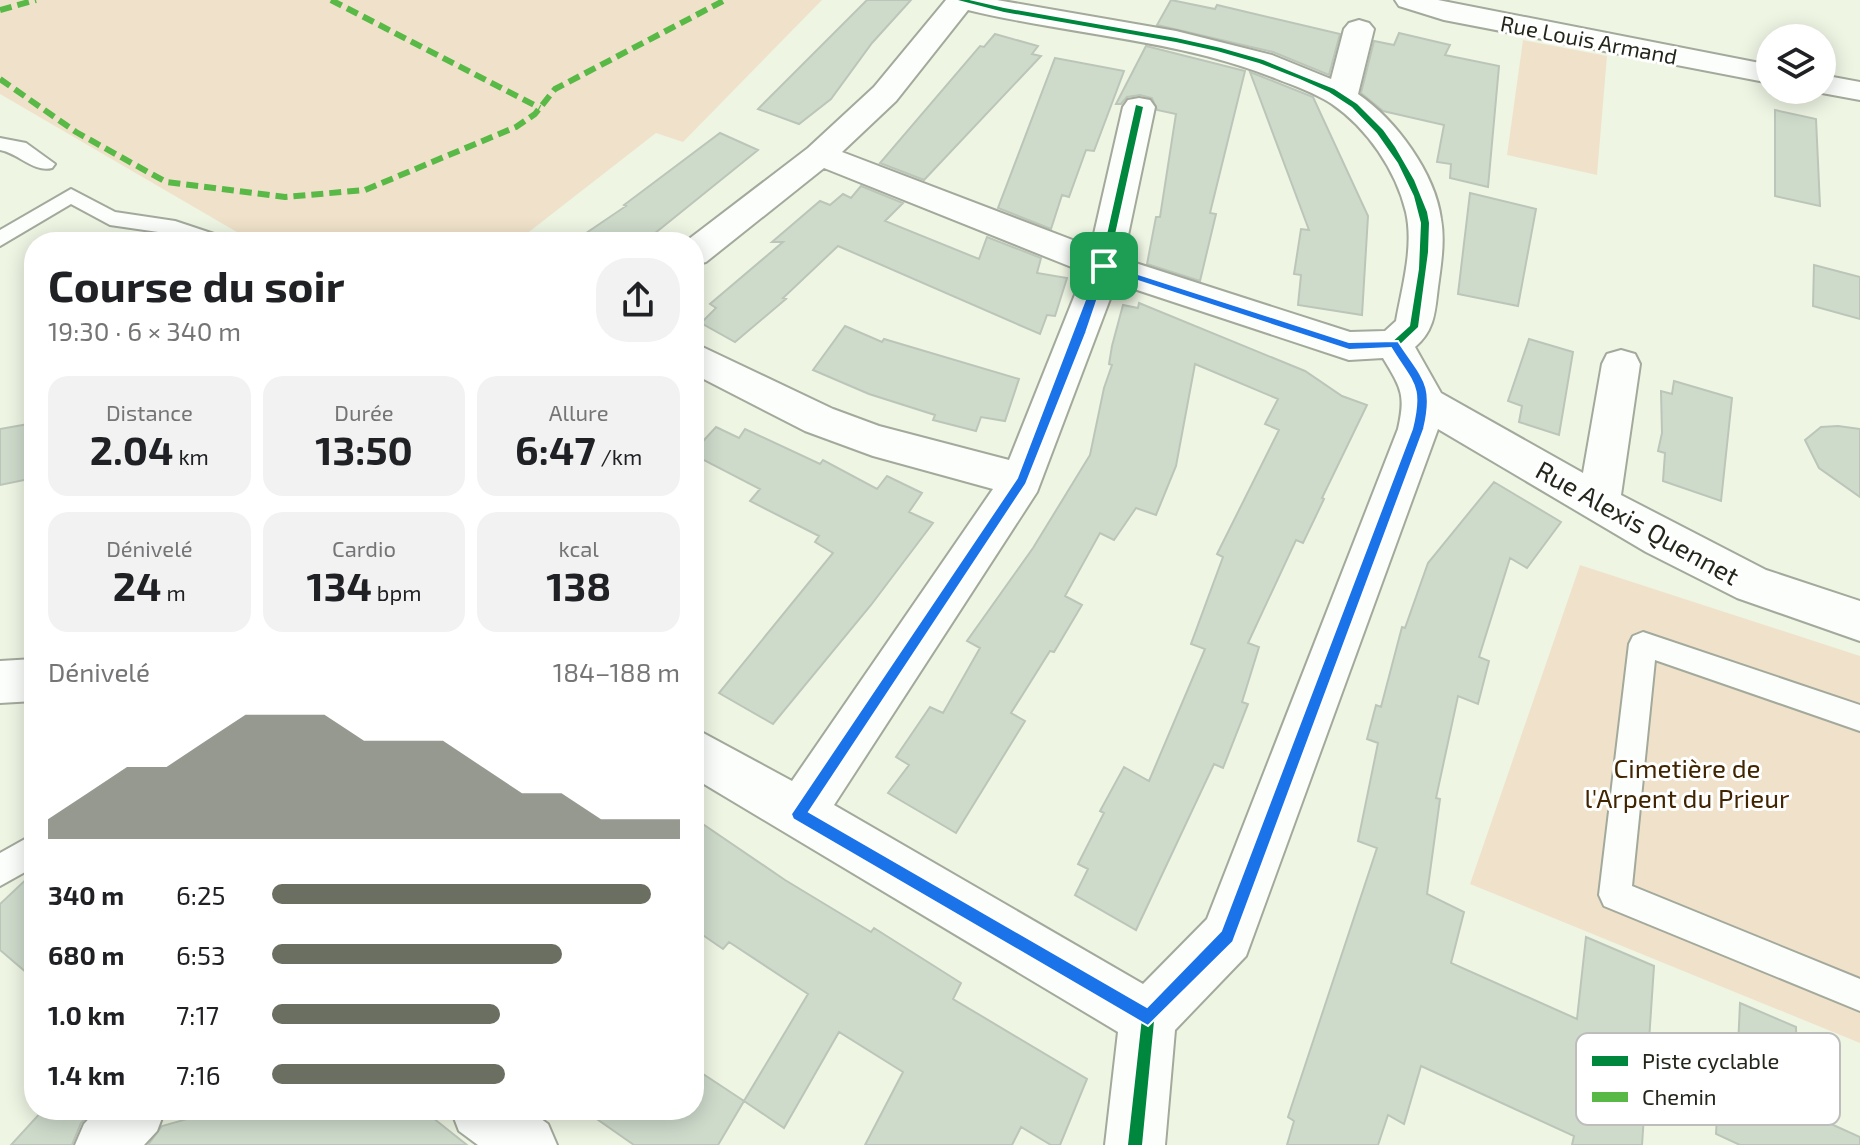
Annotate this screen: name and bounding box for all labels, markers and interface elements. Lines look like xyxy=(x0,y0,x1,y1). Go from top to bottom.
street label: Rue Louis Armand xyxy=(1498,9,1680,69)
map controls xyxy=(1756,24,1836,104)
button: layers xyxy=(1756,24,1836,104)
pin xyxy=(1070,232,1138,300)
icon: arrive xyxy=(1082,244,1126,288)
text: Course du soir xyxy=(48,258,345,311)
button: share xyxy=(596,258,680,342)
text: 19:30 · 6 × 340 m xyxy=(48,315,241,346)
text: Distance xyxy=(106,399,193,425)
text: Durée xyxy=(334,399,394,425)
text: Allure xyxy=(549,399,608,425)
text: 2.04 xyxy=(90,425,174,473)
text: 13:50 xyxy=(315,425,413,473)
text: 6:47 xyxy=(515,425,596,473)
text: km xyxy=(174,443,209,469)
text: /km xyxy=(596,443,642,469)
street label: Rue Alexis Quennet xyxy=(1531,453,1745,591)
text: Dénivelé xyxy=(106,535,193,561)
text: Cardio xyxy=(332,535,396,561)
text: kcal xyxy=(559,535,599,561)
text: 24 xyxy=(113,561,162,609)
text: 134 xyxy=(307,561,372,609)
text: 138 xyxy=(546,561,611,609)
text: m xyxy=(162,579,186,605)
text: bpm xyxy=(372,579,421,605)
text: Dénivelé xyxy=(48,656,150,687)
text: 184–188 m xyxy=(553,656,680,687)
park label: Cimetière de l'Arpent du Prieur xyxy=(1584,752,1790,813)
text: 340 m xyxy=(48,879,124,910)
text: 6:25 xyxy=(176,879,226,910)
text: 680 m xyxy=(48,939,124,970)
text: 6:53 xyxy=(176,939,225,970)
text: 1.0 km xyxy=(48,999,125,1030)
text: 7:17 xyxy=(176,999,219,1030)
legend xyxy=(1576,1033,1840,1125)
text: Piste cyclable xyxy=(1642,1047,1779,1073)
text: 1.4 km xyxy=(48,1059,125,1090)
text: 7:16 xyxy=(176,1059,221,1090)
text: Chemin xyxy=(1642,1083,1717,1109)

